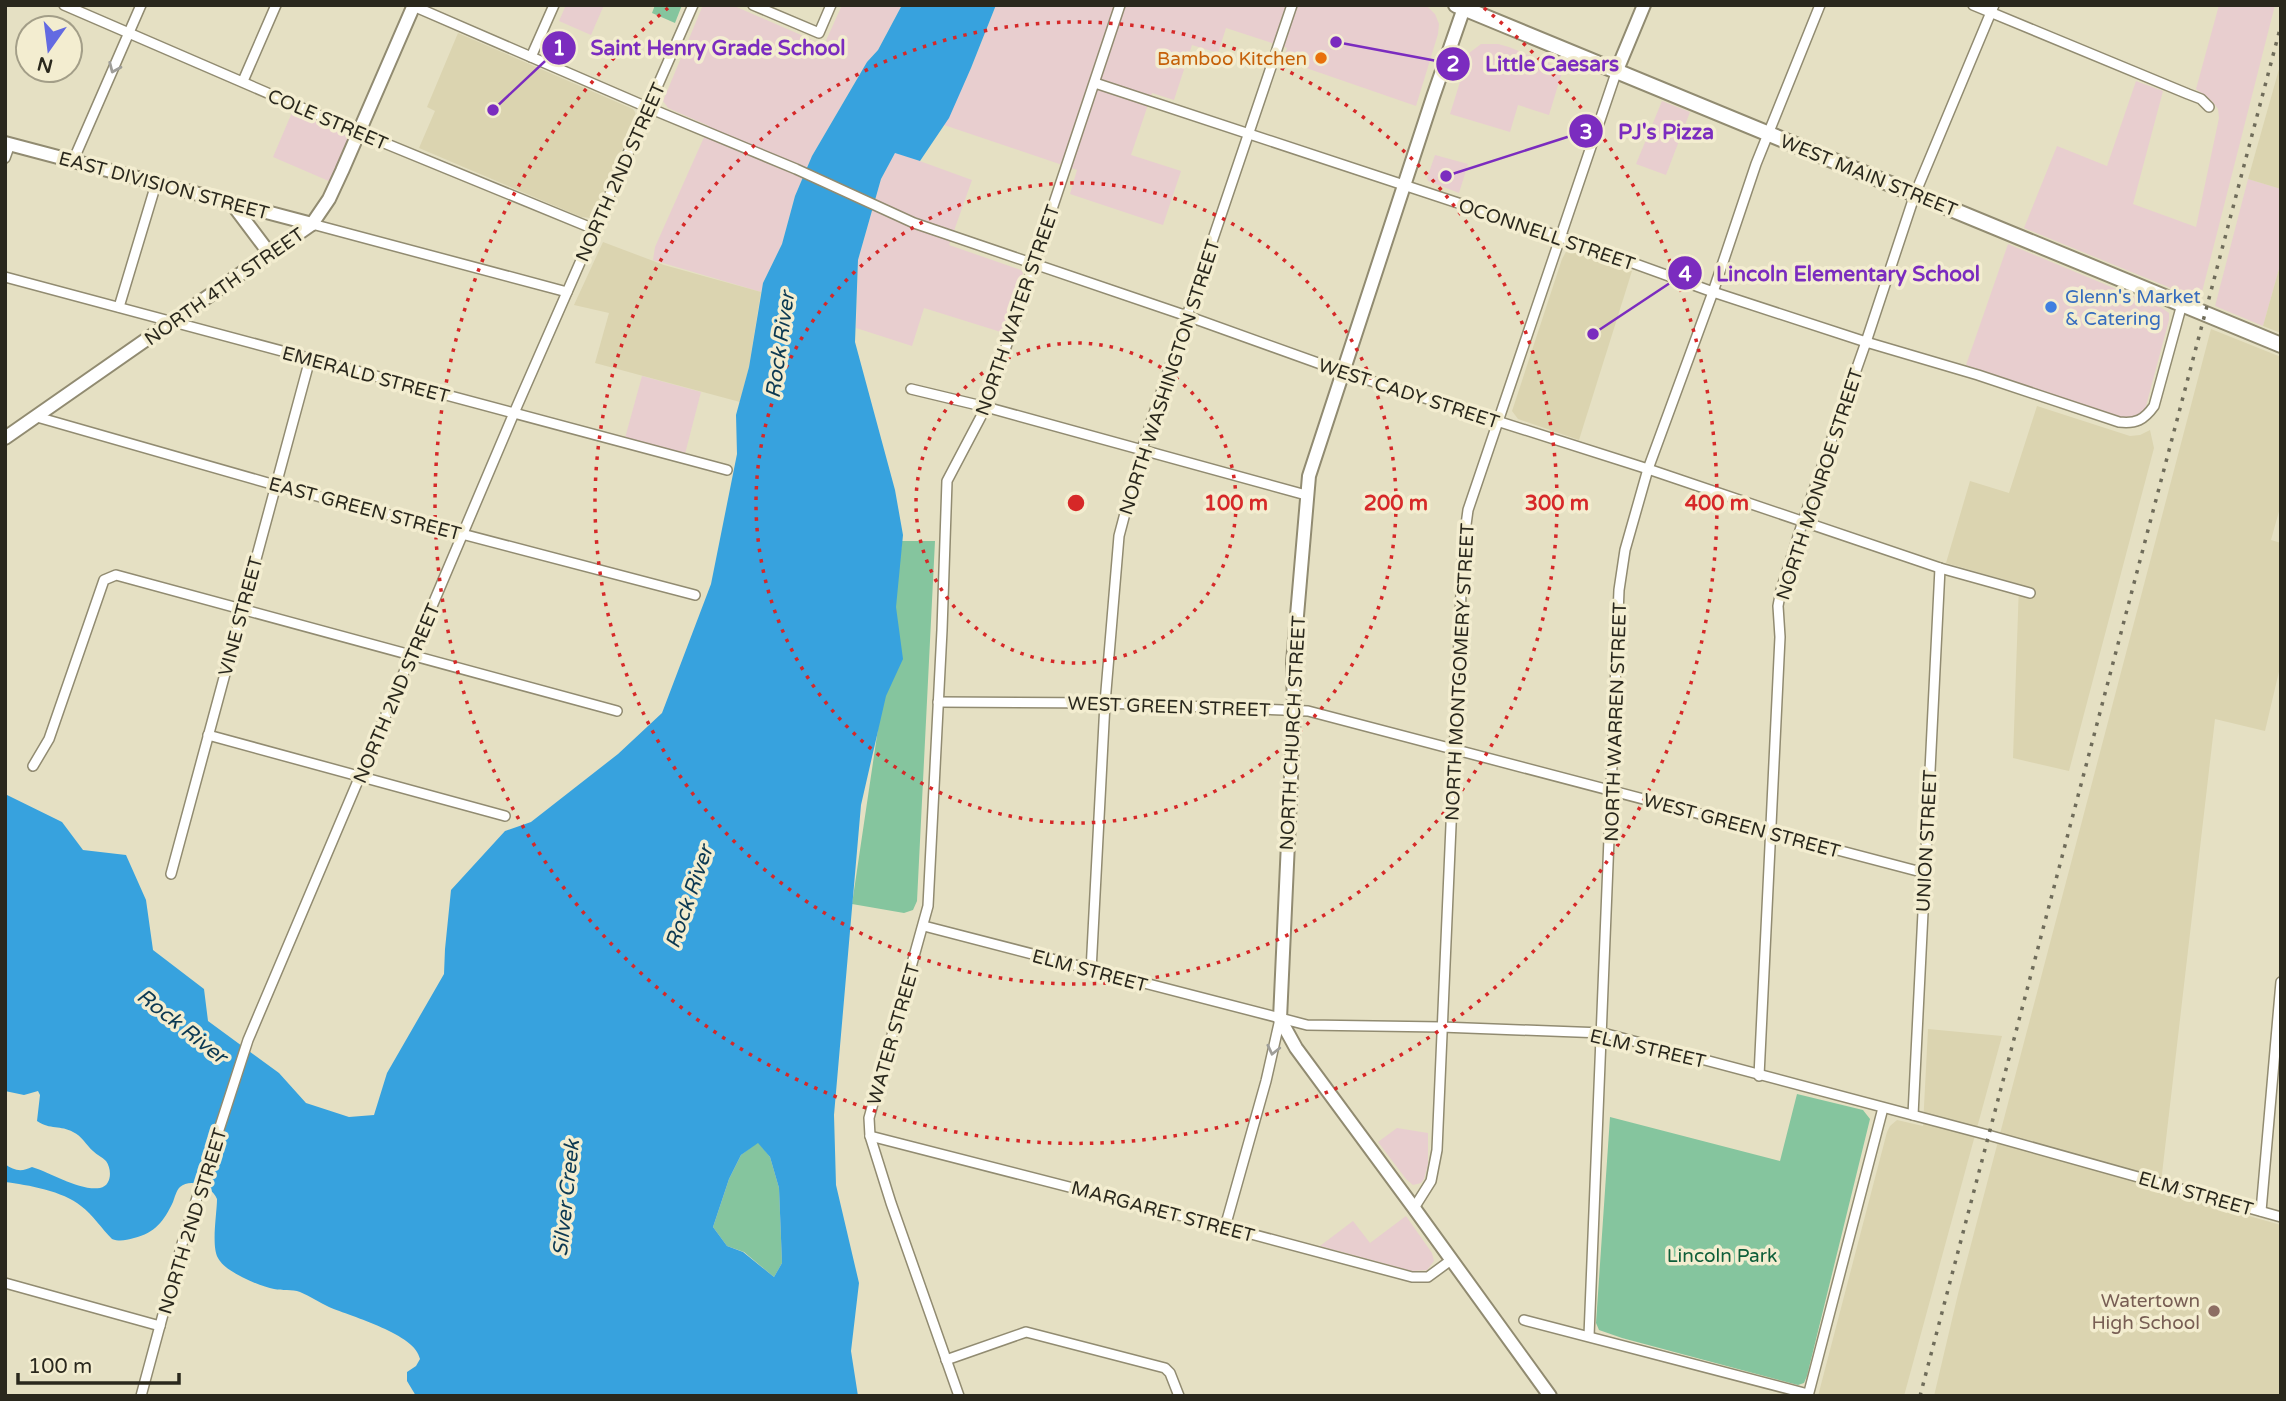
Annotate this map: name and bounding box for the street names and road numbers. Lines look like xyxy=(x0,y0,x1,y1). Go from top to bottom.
street label: NORTH 2ND STREET xyxy=(572,79,670,265)
street label: COLE STREET xyxy=(264,85,391,155)
street label: WEST MAIN STREET xyxy=(1777,130,1961,222)
street label: EAST DIVISION STREET xyxy=(56,147,272,225)
street label: OCONNELL STREET xyxy=(1456,194,1638,276)
street label: NORTH WATER STREET xyxy=(972,202,1065,419)
street label: NORTH 4TH STREET xyxy=(141,223,309,350)
street label: NORTH WASHINGTON STREET xyxy=(1115,236,1225,518)
street label: EMERALD STREET xyxy=(280,342,452,408)
street label: WEST CADY STREET xyxy=(1315,354,1502,434)
street label: NORTH MONROE STREET xyxy=(1772,365,1868,603)
street label: EAST GREEN STREET xyxy=(266,473,464,545)
street label: NORTH MONTGOMERY STREET xyxy=(1441,522,1479,821)
street label: VINE STREET xyxy=(214,554,268,678)
street label: NORTH 2ND STREET xyxy=(349,600,445,787)
street label: NORTH WARREN STREET xyxy=(1601,601,1631,842)
street label: NORTH CHURCH STREET xyxy=(1276,615,1310,851)
street label: WEST GREEN STREET xyxy=(1067,692,1271,722)
street label: UNION STREET xyxy=(1912,769,1942,913)
street label: WEST GREEN STREET xyxy=(1641,789,1843,863)
street label: ELM STREET xyxy=(1030,945,1150,997)
street label: WATER STREET xyxy=(863,961,925,1108)
street label: ELM STREET xyxy=(1588,1025,1708,1073)
street label: NORTH 2ND STREET xyxy=(154,1125,232,1317)
street label: ELM STREET xyxy=(2136,1167,2256,1221)
street label: MARGARET STREET xyxy=(1069,1177,1257,1247)

